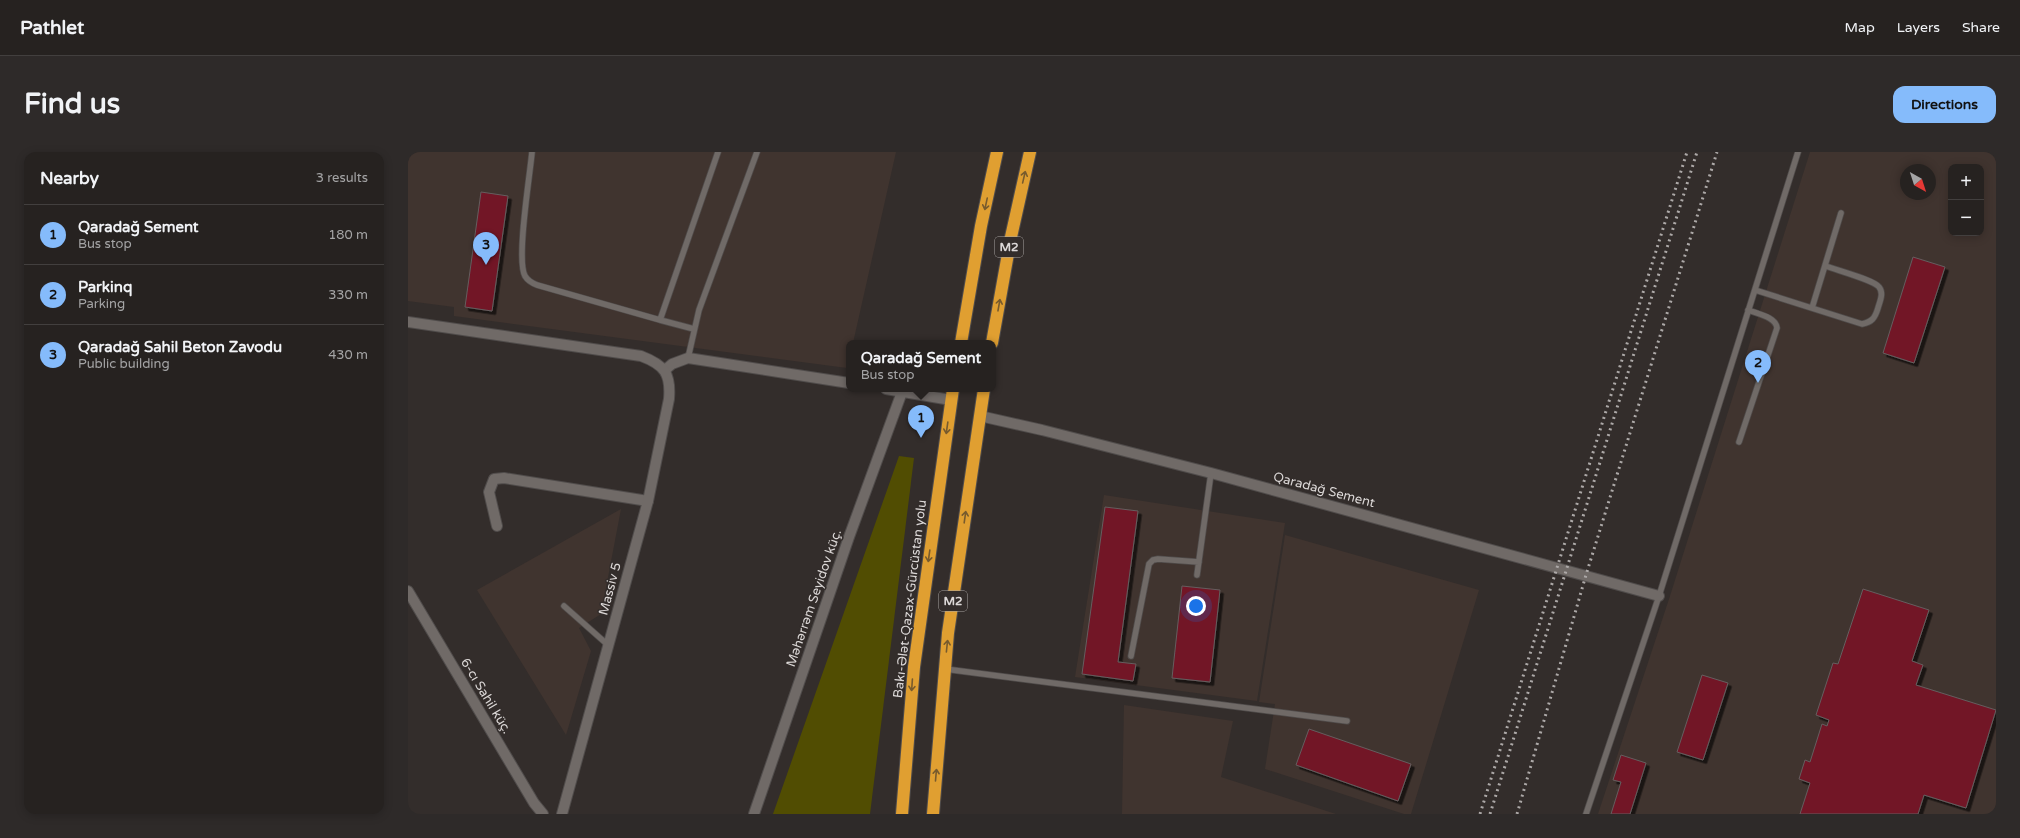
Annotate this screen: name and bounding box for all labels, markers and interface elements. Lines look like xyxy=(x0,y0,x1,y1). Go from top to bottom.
text: Pathlet xyxy=(20,17,84,39)
text: Map xyxy=(1845,19,1875,36)
text: Layers xyxy=(1897,19,1940,36)
text: Share xyxy=(1962,19,2000,36)
button: Directions xyxy=(1893,86,1996,123)
text: Find us xyxy=(24,87,120,121)
north arrow xyxy=(1900,164,1936,200)
map controls xyxy=(1948,164,1984,236)
button: + xyxy=(1948,164,1984,200)
text: Nearby xyxy=(40,168,99,189)
text: 3 results xyxy=(316,170,368,186)
one-way arrow xyxy=(1021,171,1029,184)
one-way arrow xyxy=(982,197,990,210)
button: − xyxy=(1948,200,1984,236)
text: Qaradağ Sement xyxy=(78,218,199,236)
text: 1 xyxy=(49,227,57,243)
text: 180 m xyxy=(328,227,368,243)
pin: 3 xyxy=(473,232,499,265)
text: Bus stop xyxy=(78,236,132,252)
road number: M2 xyxy=(995,237,1023,257)
text: Parkinq xyxy=(78,278,132,296)
text: 2 xyxy=(49,287,57,303)
text: 330 m xyxy=(328,287,368,303)
text: Parking xyxy=(78,296,125,312)
one-way arrow xyxy=(995,298,1003,311)
text: Qaradağ Sahil Beton Zavodu xyxy=(78,338,282,356)
popup xyxy=(846,340,996,392)
text: 3 xyxy=(49,347,57,363)
text: 430 m xyxy=(328,347,368,363)
text: Qaradağ Sement xyxy=(861,349,981,367)
pin: 2 xyxy=(1745,350,1771,383)
text: Public building xyxy=(78,356,170,372)
text: Bus stop xyxy=(861,367,914,383)
pin: 1 xyxy=(908,405,934,438)
one-way arrow xyxy=(943,421,951,434)
street label: Qaradağ Sement xyxy=(1271,469,1377,511)
street label: Bakı-Ələt-Qazax-Gürcüstan yolu xyxy=(890,499,930,699)
one-way arrow xyxy=(961,511,969,524)
street label: Məhərrəm Seyidov küç. xyxy=(783,527,845,669)
one-way arrow xyxy=(925,549,933,562)
street label: Massiv 5 xyxy=(595,561,625,617)
road number: M2 xyxy=(939,591,967,611)
your location xyxy=(1186,596,1206,616)
one-way arrow xyxy=(943,640,951,653)
street label: 6-cı Sahil küç. xyxy=(457,655,515,737)
one-way arrow xyxy=(909,678,916,691)
one-way arrow xyxy=(933,769,940,782)

